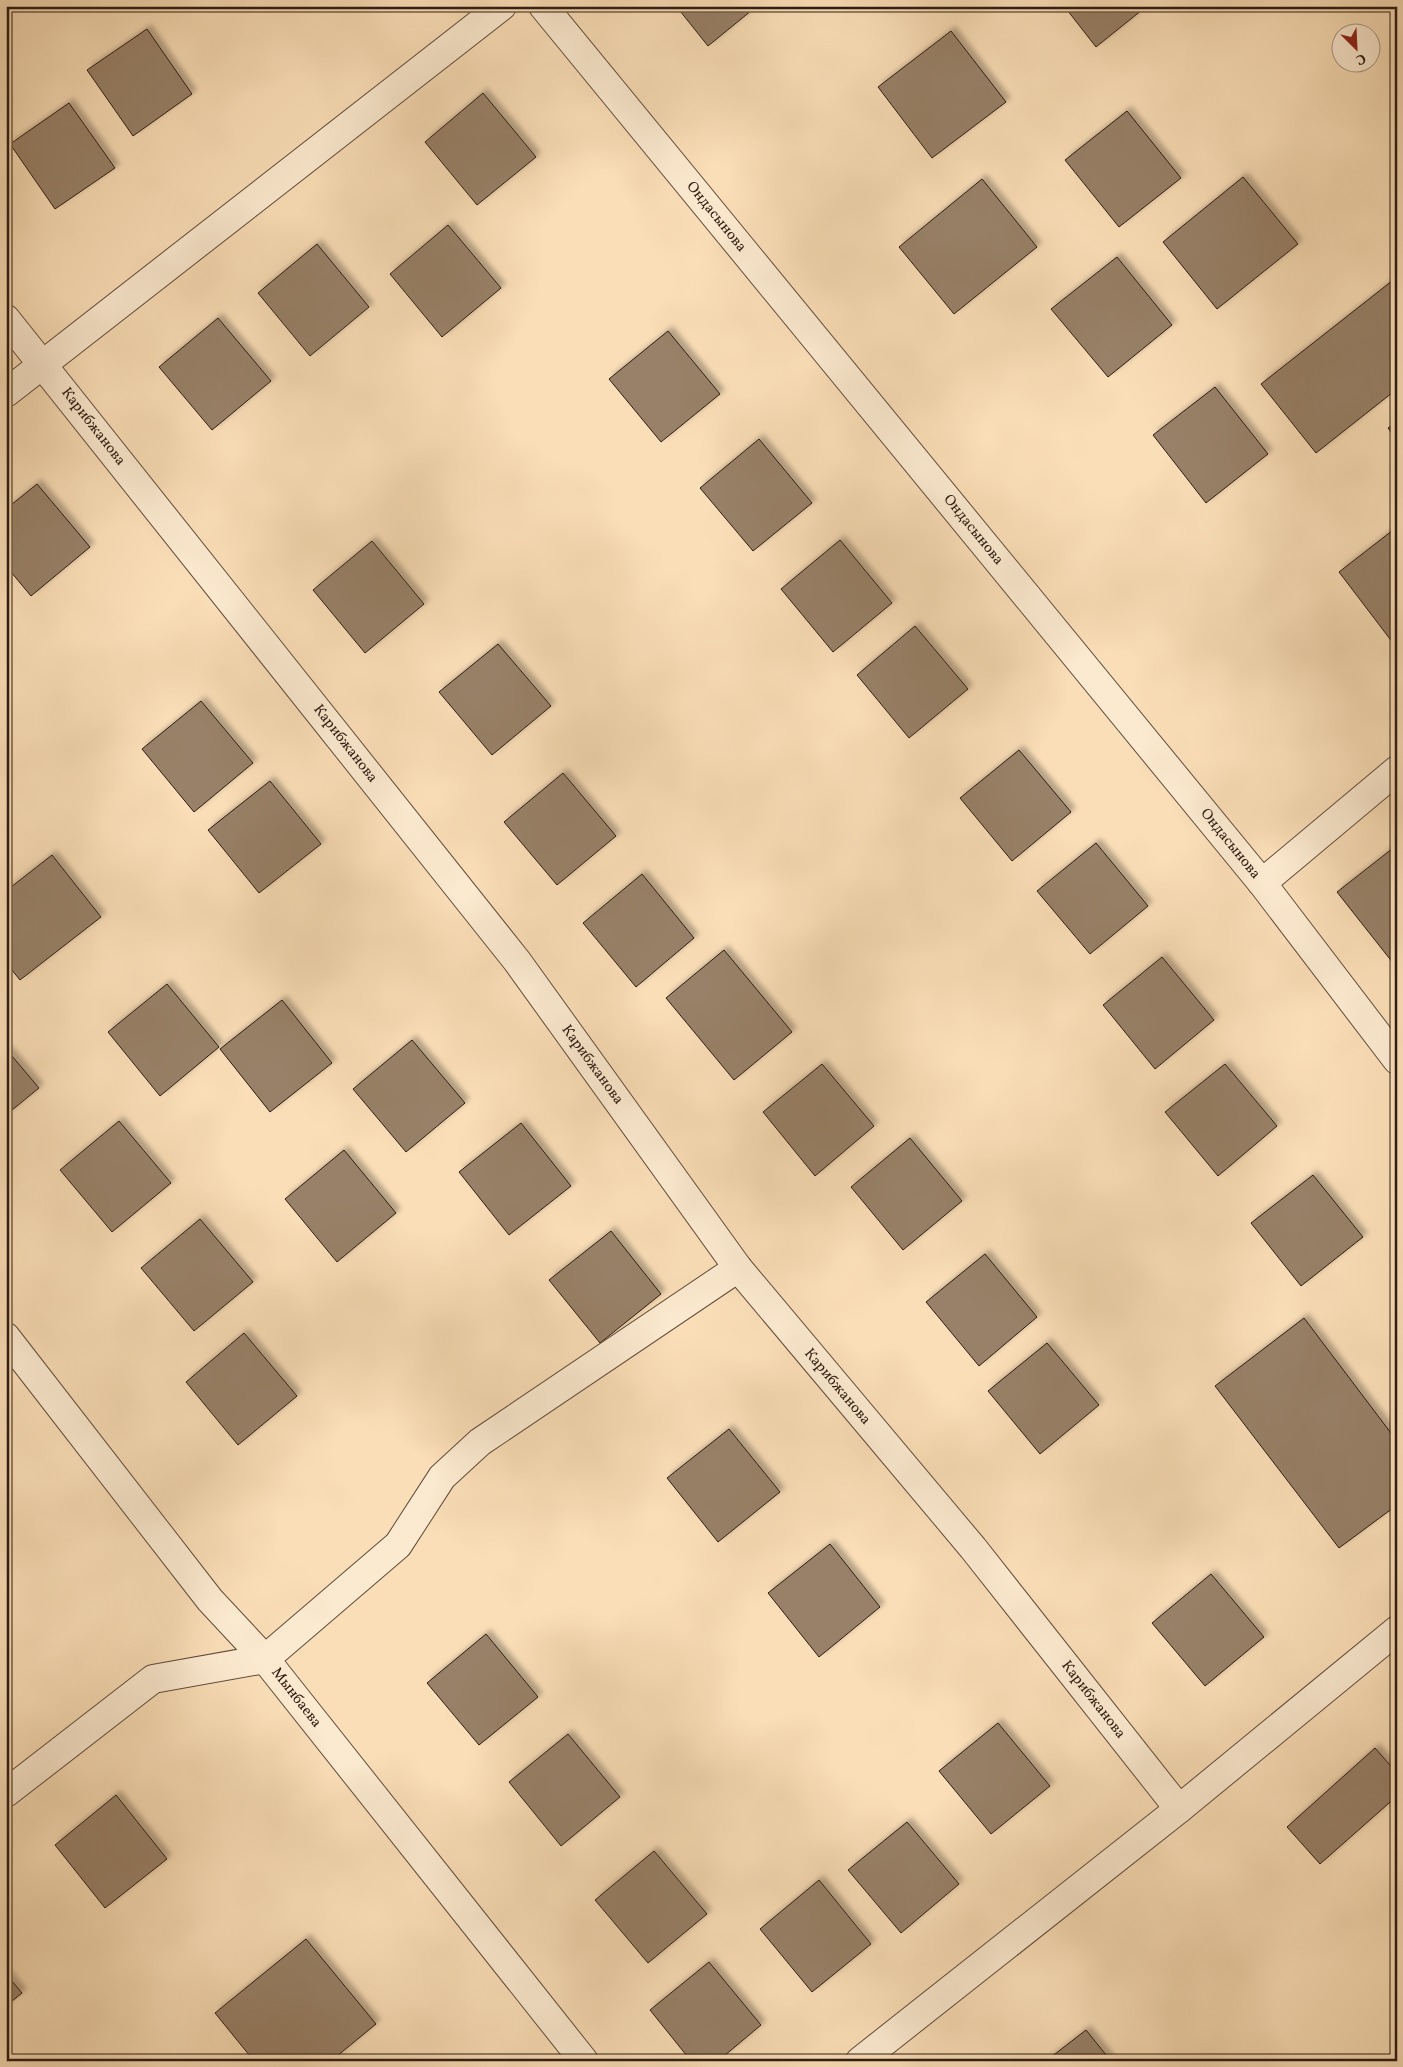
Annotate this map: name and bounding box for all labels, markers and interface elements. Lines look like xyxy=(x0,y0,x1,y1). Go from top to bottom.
north arrow xyxy=(1330,22,1380,72)
text: С xyxy=(1353,48,1369,69)
street label: Ондасынова xyxy=(681,177,751,257)
street label: Карибжанова xyxy=(56,383,130,471)
street label: Ондасынова xyxy=(938,490,1008,570)
street label: Карибжанова xyxy=(308,700,382,788)
street label: Ондасынова xyxy=(1195,804,1265,884)
street label: Карибжанова xyxy=(556,1021,628,1109)
street label: Карибжанова xyxy=(799,1344,875,1430)
street label: Карибжанова xyxy=(1056,1656,1130,1744)
street label: Мынбаева xyxy=(266,1663,326,1733)

